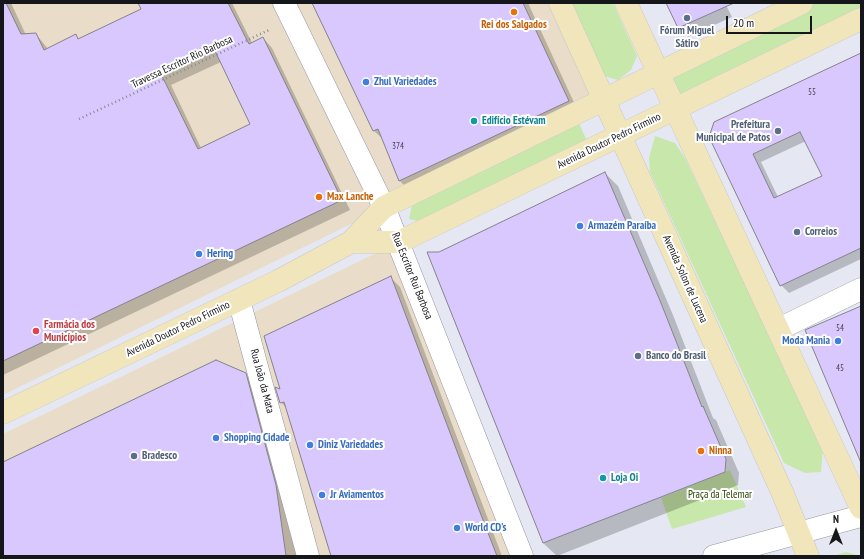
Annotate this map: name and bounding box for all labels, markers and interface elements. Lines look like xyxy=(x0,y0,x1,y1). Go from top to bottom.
marker: Rei dos Salgados xyxy=(509,7,519,17)
scale bar xyxy=(728,8,814,34)
marker: Fórum Miguel Sátiro xyxy=(682,13,692,23)
text: 20 m xyxy=(733,15,754,30)
place label: Rei dos Salgados xyxy=(481,18,547,32)
place label: Fórum Miguel Sátiro xyxy=(660,24,714,50)
street label: Travessa Escritor Rio Barbosa xyxy=(129,33,235,91)
place label: Zhul Variedades xyxy=(374,75,437,89)
marker: Zhul Variedades xyxy=(361,77,371,87)
house number: 55 xyxy=(808,87,816,97)
street label: Avenida Doutor Pedro Firmino xyxy=(555,110,663,172)
place label: Edifício Estévam xyxy=(482,114,546,128)
marker: Edifício Estévam xyxy=(469,116,479,126)
place label: Prefeitura Municipal de Patos xyxy=(696,118,770,144)
marker: Prefeitura Municipal de Patos xyxy=(773,126,783,136)
house number: 374 xyxy=(392,141,404,151)
place label: Max Lanche xyxy=(327,190,374,204)
marker: Max Lanche xyxy=(314,192,324,202)
place label: Armazém Paraíba xyxy=(588,219,656,233)
marker: Armazém Paraíba xyxy=(575,221,585,231)
place label: Correios xyxy=(805,225,837,239)
marker: Correios xyxy=(792,227,802,237)
street label: Rua Escritor Rui Barbosa xyxy=(389,231,435,321)
street label: Avenida Solon de Lucena xyxy=(660,233,710,325)
place label: Hering xyxy=(207,247,233,261)
marker: Hering xyxy=(194,249,204,259)
street label: Avenida Doutor Pedro Firmino xyxy=(124,298,232,360)
place label: Farmácia dos Municípios xyxy=(44,318,95,344)
house number: 54 xyxy=(836,323,844,333)
marker: Farmácia dos Municípios xyxy=(31,326,41,336)
place label: Moda Mania xyxy=(782,334,830,348)
marker: Moda Mania xyxy=(833,336,843,346)
street label: Rua João da Mata xyxy=(247,347,277,415)
place label: Banco do Brasil xyxy=(646,349,706,363)
marker: Banco do Brasil xyxy=(633,351,643,361)
house number: 45 xyxy=(836,363,844,373)
place label: Shopping Cidade xyxy=(224,431,290,445)
marker: Shopping Cidade xyxy=(211,433,221,443)
place label: Diniz Variedades xyxy=(318,438,383,452)
marker: Diniz Variedades xyxy=(305,440,315,450)
place label: Ninna xyxy=(709,444,732,458)
marker: Ninna xyxy=(696,446,706,456)
place label: Bradesco xyxy=(142,449,177,463)
marker: Bradesco xyxy=(129,451,139,461)
place label: Loja Oi xyxy=(611,471,638,485)
marker: Loja Oi xyxy=(598,473,608,483)
place label: Jr Aviamentos xyxy=(330,488,384,502)
park label: Praça da Telemar xyxy=(688,488,752,502)
marker: Jr Aviamentos xyxy=(317,490,327,500)
north arrow xyxy=(816,511,856,551)
text: N xyxy=(833,512,839,526)
place label: World CD's xyxy=(465,521,506,535)
marker: World CD's xyxy=(452,523,462,533)

